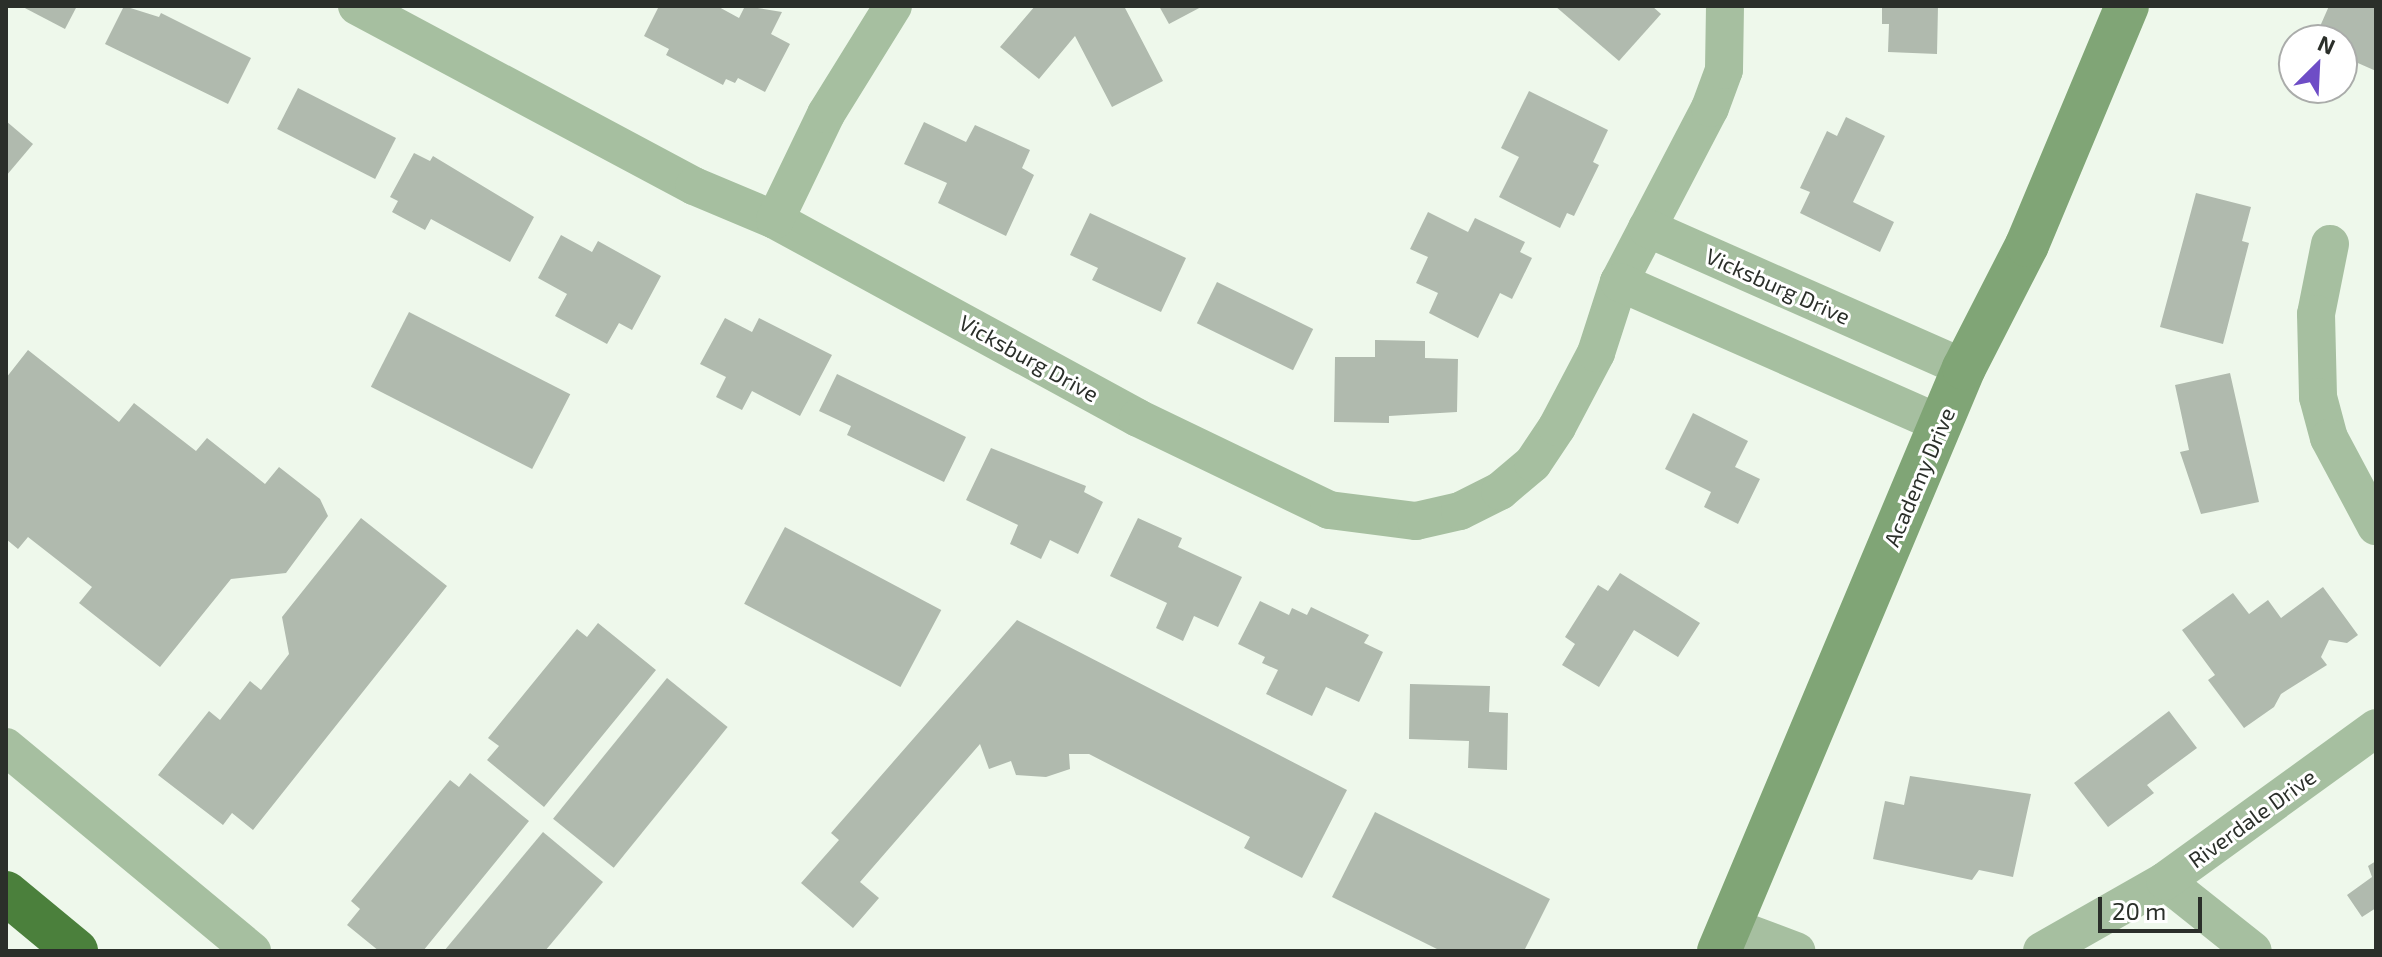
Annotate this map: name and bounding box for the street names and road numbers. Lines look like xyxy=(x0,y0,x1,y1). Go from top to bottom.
street label: Vicksburg Drive xyxy=(1702,242,1854,330)
street label: Vicksburg Drive xyxy=(955,309,1103,407)
street label: Academy Drive xyxy=(1878,403,1960,551)
street label: Riverdale Drive xyxy=(2183,763,2321,873)

